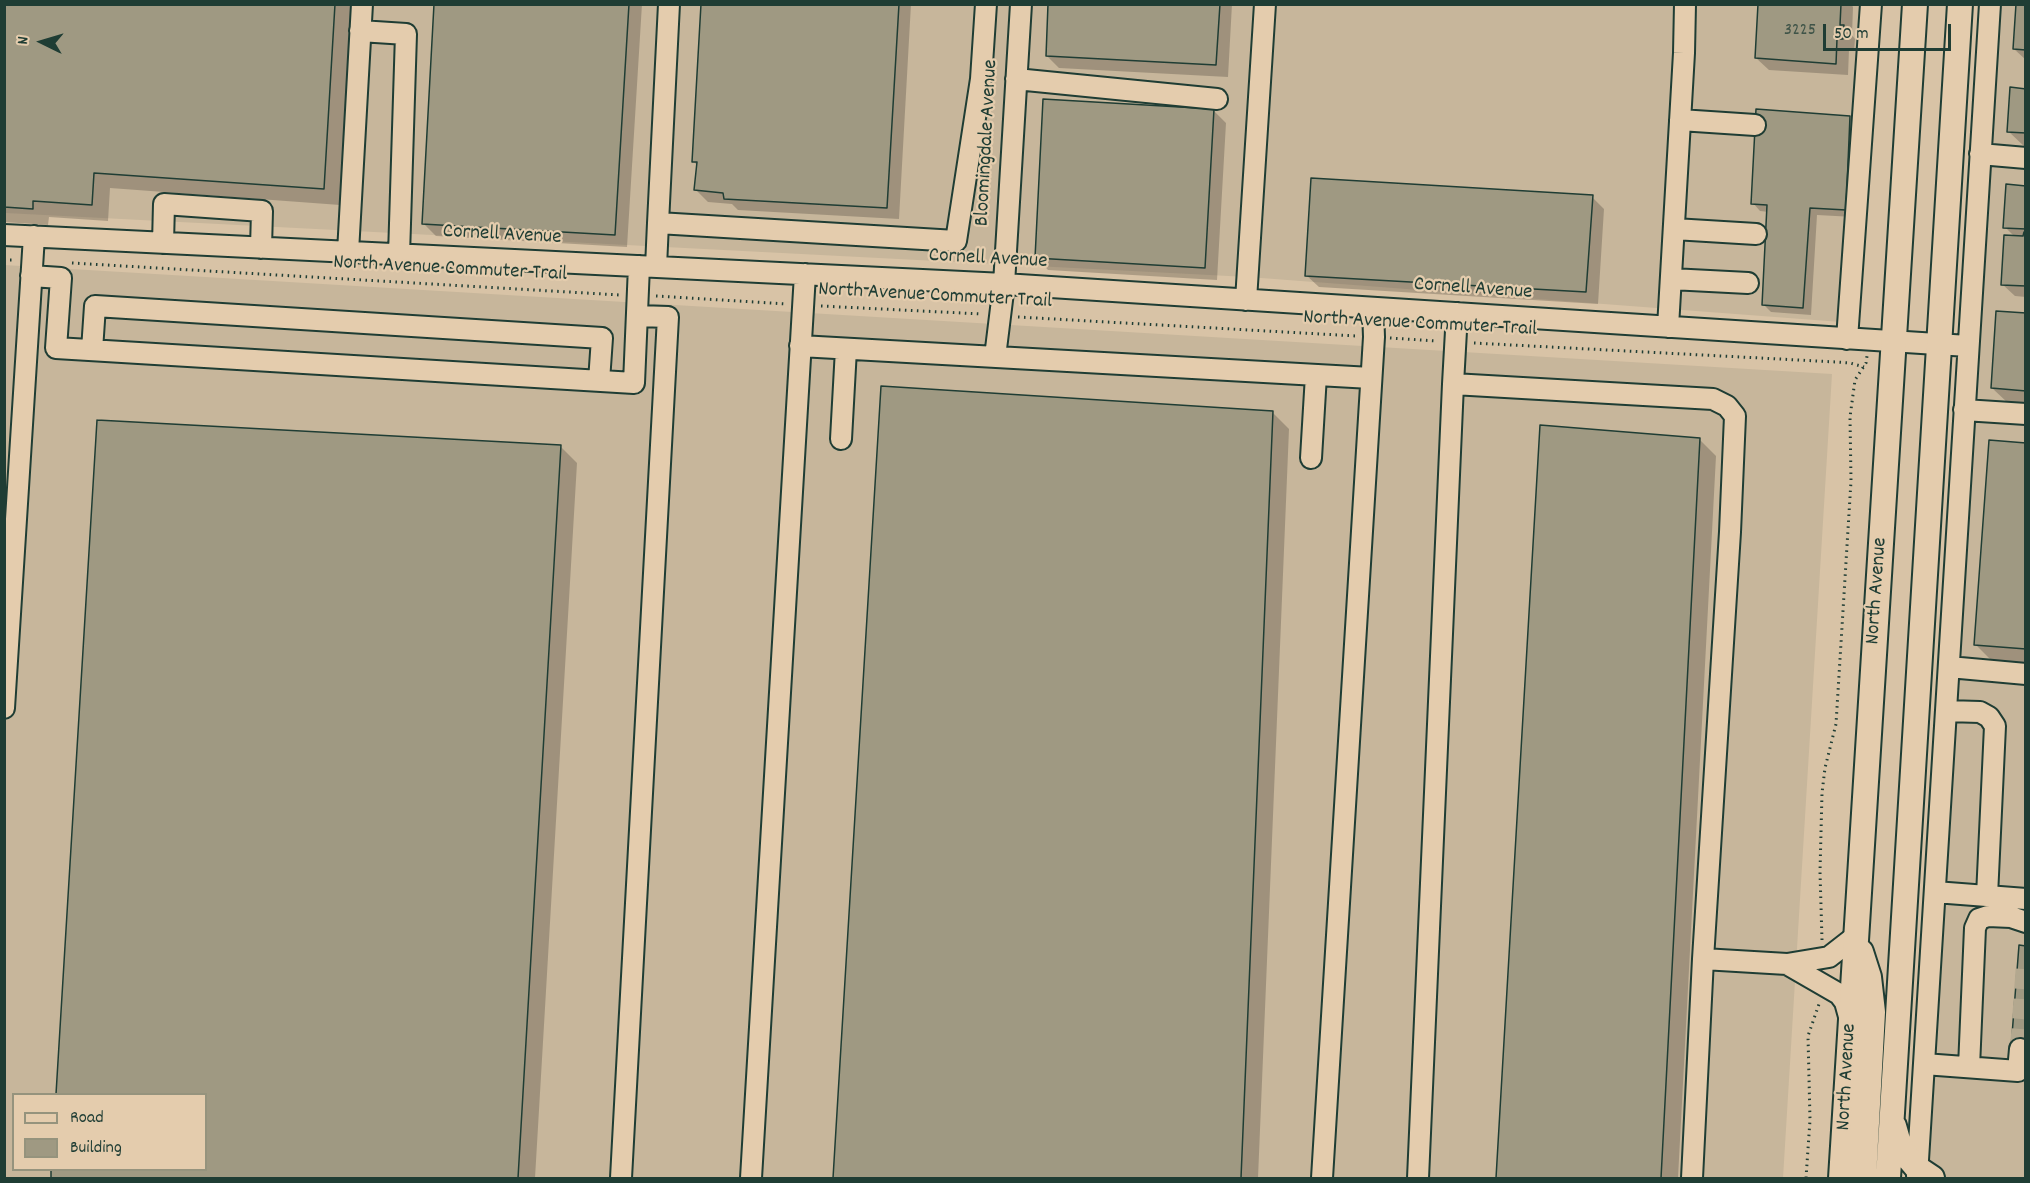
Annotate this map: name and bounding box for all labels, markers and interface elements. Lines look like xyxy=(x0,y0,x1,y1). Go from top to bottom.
north arrow xyxy=(12,12,72,72)
scale bar xyxy=(1826,12,1954,50)
house number: 3225 xyxy=(1784,21,1816,43)
text: 50 m xyxy=(1834,22,1869,47)
text: N xyxy=(12,35,35,45)
street label: Bloomingdale Avenue xyxy=(971,59,1005,227)
street label: Cornell Avenue xyxy=(442,220,562,252)
street label: Cornell Avenue xyxy=(928,244,1048,276)
street label: North Avenue Commuter Trail xyxy=(332,251,568,289)
street label: Cornell Avenue xyxy=(1413,273,1533,307)
street label: North Avenue Commuter Trail xyxy=(817,278,1053,316)
street label: North Avenue Commuter Trail xyxy=(1302,306,1538,344)
street label: North Avenue xyxy=(1862,537,1894,645)
street label: North Avenue xyxy=(1833,1023,1863,1131)
legend xyxy=(12,1093,207,1171)
text: Road xyxy=(70,1106,104,1131)
text: Building xyxy=(70,1136,122,1161)

